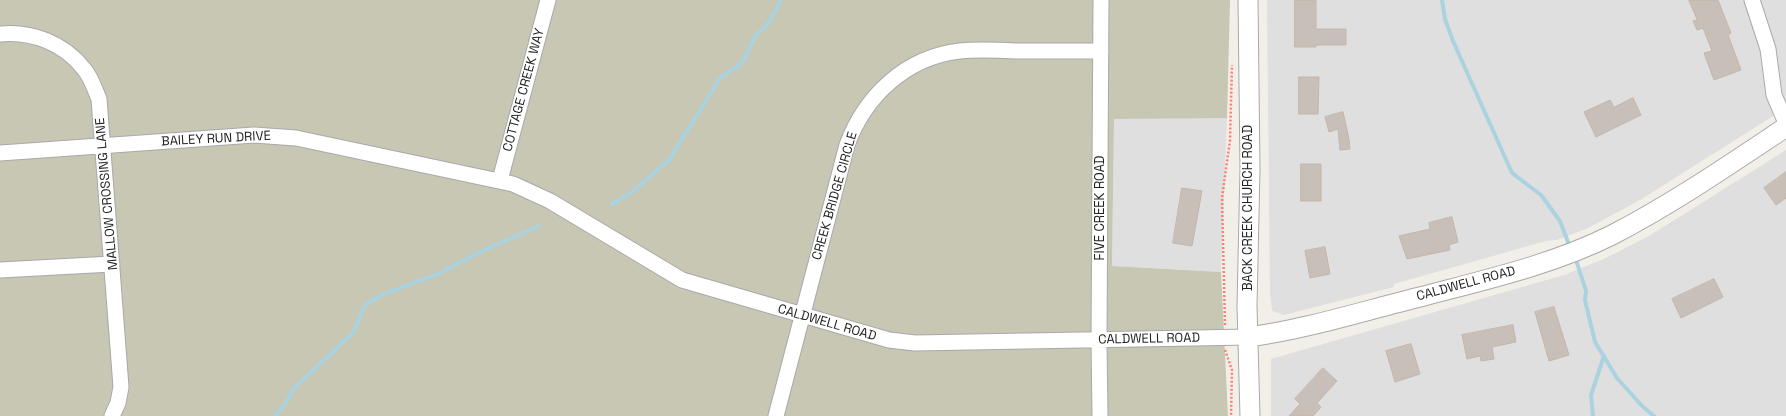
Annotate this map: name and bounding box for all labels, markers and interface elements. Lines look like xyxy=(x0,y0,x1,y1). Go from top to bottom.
street label: COTTAGE CREEK WAY xyxy=(500,27,548,153)
street label: MALLOW CROSSING LANE xyxy=(93,117,121,271)
street label: BACK CREEK CHURCH ROAD xyxy=(1240,125,1256,291)
street label: BAILEY RUN DRIVE xyxy=(161,128,271,150)
street label: CREEK BRIDGE CIRCLE xyxy=(809,130,861,262)
street label: FIVE CREEK ROAD xyxy=(1092,156,1108,260)
street label: CALDWELL ROAD xyxy=(1415,263,1517,305)
street label: CALDWELL ROAD xyxy=(776,301,878,345)
street label: CALDWELL ROAD xyxy=(1098,330,1200,348)

